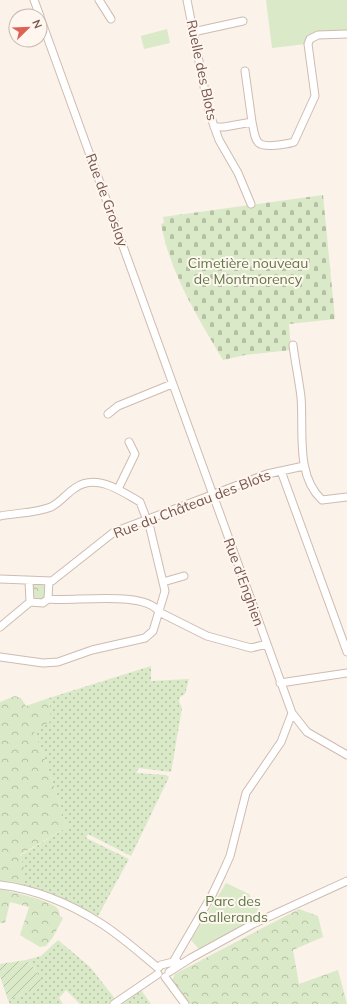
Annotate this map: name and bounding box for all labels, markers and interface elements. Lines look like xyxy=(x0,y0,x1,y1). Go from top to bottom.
north arrow xyxy=(8,8,48,48)
text: N xyxy=(29,18,45,31)
street label: Ruelle des Blots xyxy=(183,18,221,122)
street label: Rue de Groslay xyxy=(82,151,132,250)
park label: Cimetière nouveau de Montmorency xyxy=(188,254,308,288)
street label: Rue du Château des Blots xyxy=(111,466,273,542)
street label: Rue d'Enghien xyxy=(220,535,268,629)
park label: Parc des Gallerands xyxy=(198,892,268,926)

